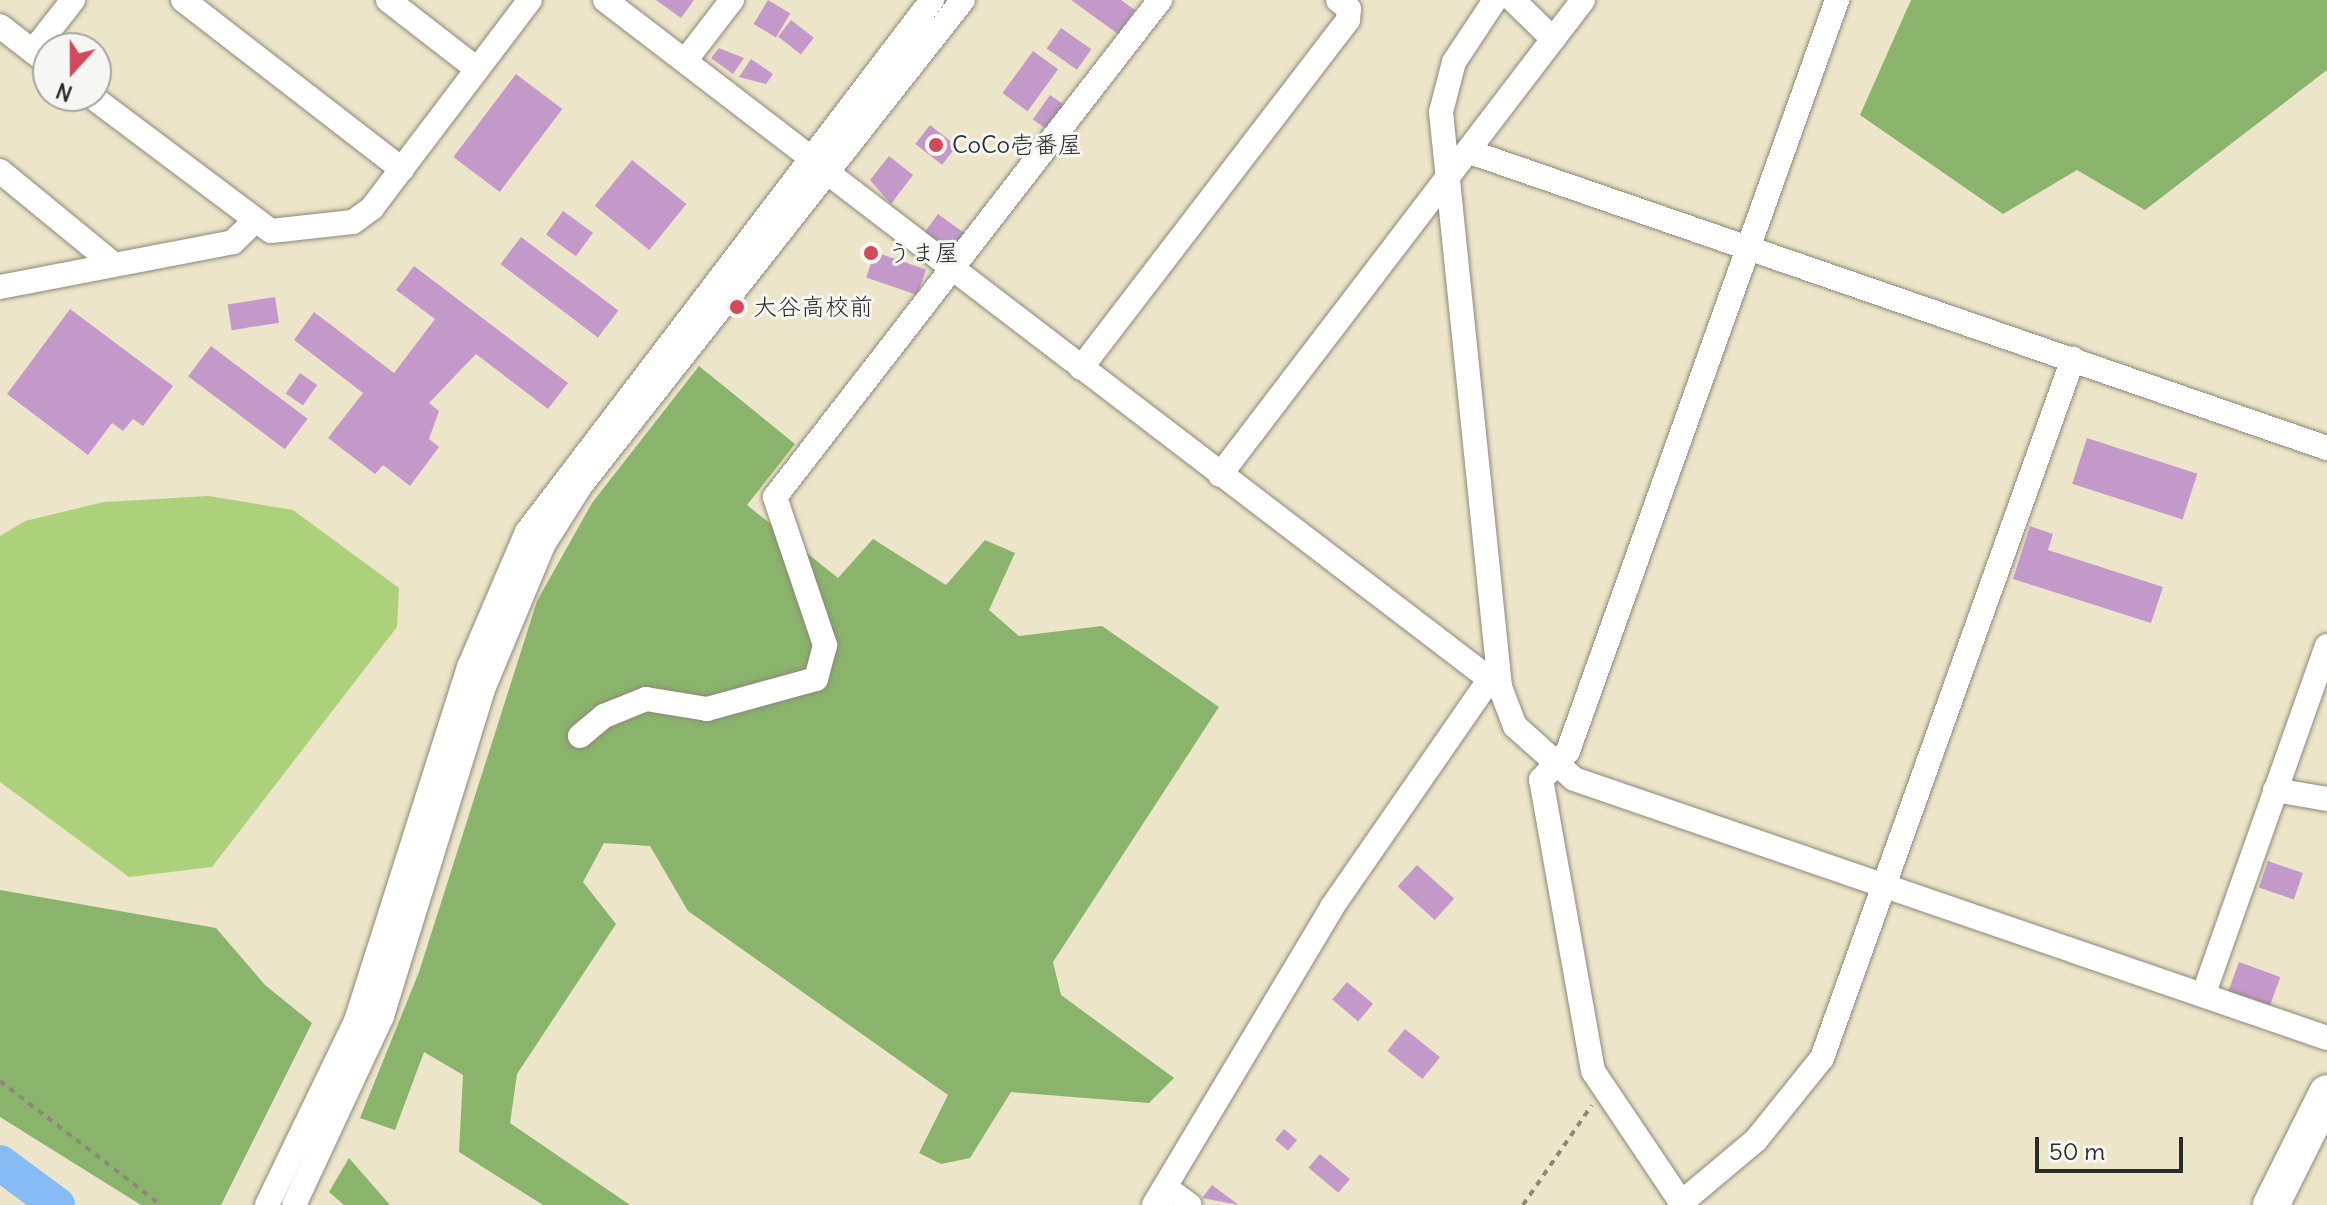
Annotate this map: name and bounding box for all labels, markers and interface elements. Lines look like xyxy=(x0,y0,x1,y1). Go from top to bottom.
north arrow xyxy=(32,32,112,112)
text: N xyxy=(52,77,76,108)
place label: CoCo壱番屋 xyxy=(952,131,1082,159)
marker: CoCo壱番屋 xyxy=(927,136,945,154)
place label: うま屋 xyxy=(887,239,959,267)
marker: うま屋 xyxy=(862,244,880,262)
place label: 大谷高校前 xyxy=(753,293,873,321)
marker: 大谷高校前 xyxy=(728,298,746,316)
scale bar xyxy=(2039,1121,2187,1171)
text: 50 m xyxy=(2049,1136,2105,1166)

